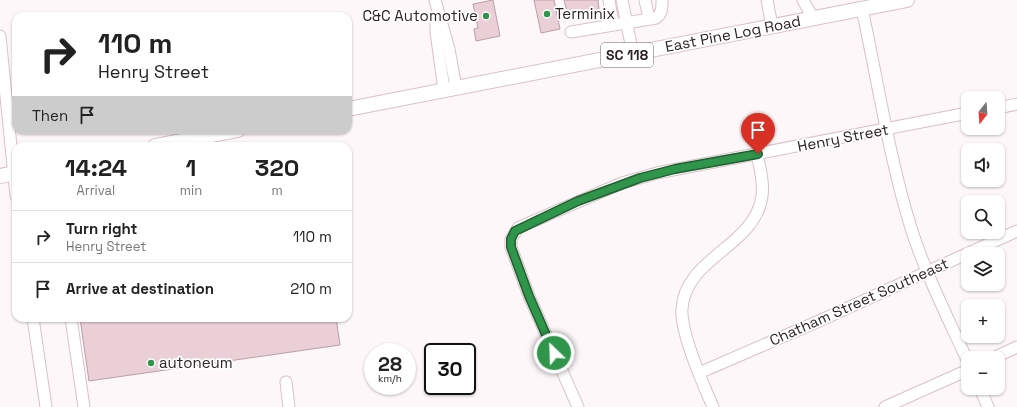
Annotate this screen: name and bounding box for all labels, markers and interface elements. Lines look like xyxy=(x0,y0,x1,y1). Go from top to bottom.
place label: Terminix xyxy=(555,4,615,23)
place label: C&C Automotive xyxy=(362,6,478,25)
marker: Terminix xyxy=(542,9,552,19)
marker: C&C Automotive xyxy=(481,11,491,21)
street label: East Pine Log Road xyxy=(663,11,802,56)
text: 110 m xyxy=(98,25,172,61)
icon: right xyxy=(32,28,84,80)
road number: SC 118 xyxy=(601,43,653,67)
text: Henry Street xyxy=(98,60,209,83)
north arrow xyxy=(961,91,1005,135)
map controls xyxy=(961,91,1005,395)
icon: arrive xyxy=(76,104,98,126)
text: Then xyxy=(32,106,68,125)
pin xyxy=(741,113,775,154)
icon: arrive xyxy=(747,119,769,141)
street label: Henry Street xyxy=(796,119,890,156)
button: sound xyxy=(961,143,1005,187)
text: 14:24 xyxy=(65,152,127,183)
text: 1 xyxy=(186,152,196,183)
text: 320 xyxy=(255,152,299,183)
text: Arrival xyxy=(77,182,115,199)
text: min xyxy=(180,182,202,199)
text: m xyxy=(271,182,283,199)
button: search xyxy=(961,195,1005,239)
text: Turn right xyxy=(66,219,137,238)
icon: right xyxy=(32,226,54,248)
text: 110 m xyxy=(293,227,332,246)
text: Henry Street xyxy=(66,238,146,255)
button: layers xyxy=(961,247,1005,291)
street label: Chatham Street Southeast xyxy=(766,253,951,350)
icon: arrive xyxy=(32,278,54,300)
text: Arrive at destination xyxy=(66,279,214,298)
text: 210 m xyxy=(290,279,332,298)
button: + xyxy=(961,299,1005,343)
position arrow xyxy=(533,332,575,374)
speed limit sign: 30 xyxy=(424,343,476,395)
text: 28 xyxy=(378,351,402,377)
button: − xyxy=(961,351,1005,395)
place label: autoneum xyxy=(159,353,233,372)
marker: autoneum xyxy=(146,358,156,368)
text: km/h xyxy=(378,372,402,385)

